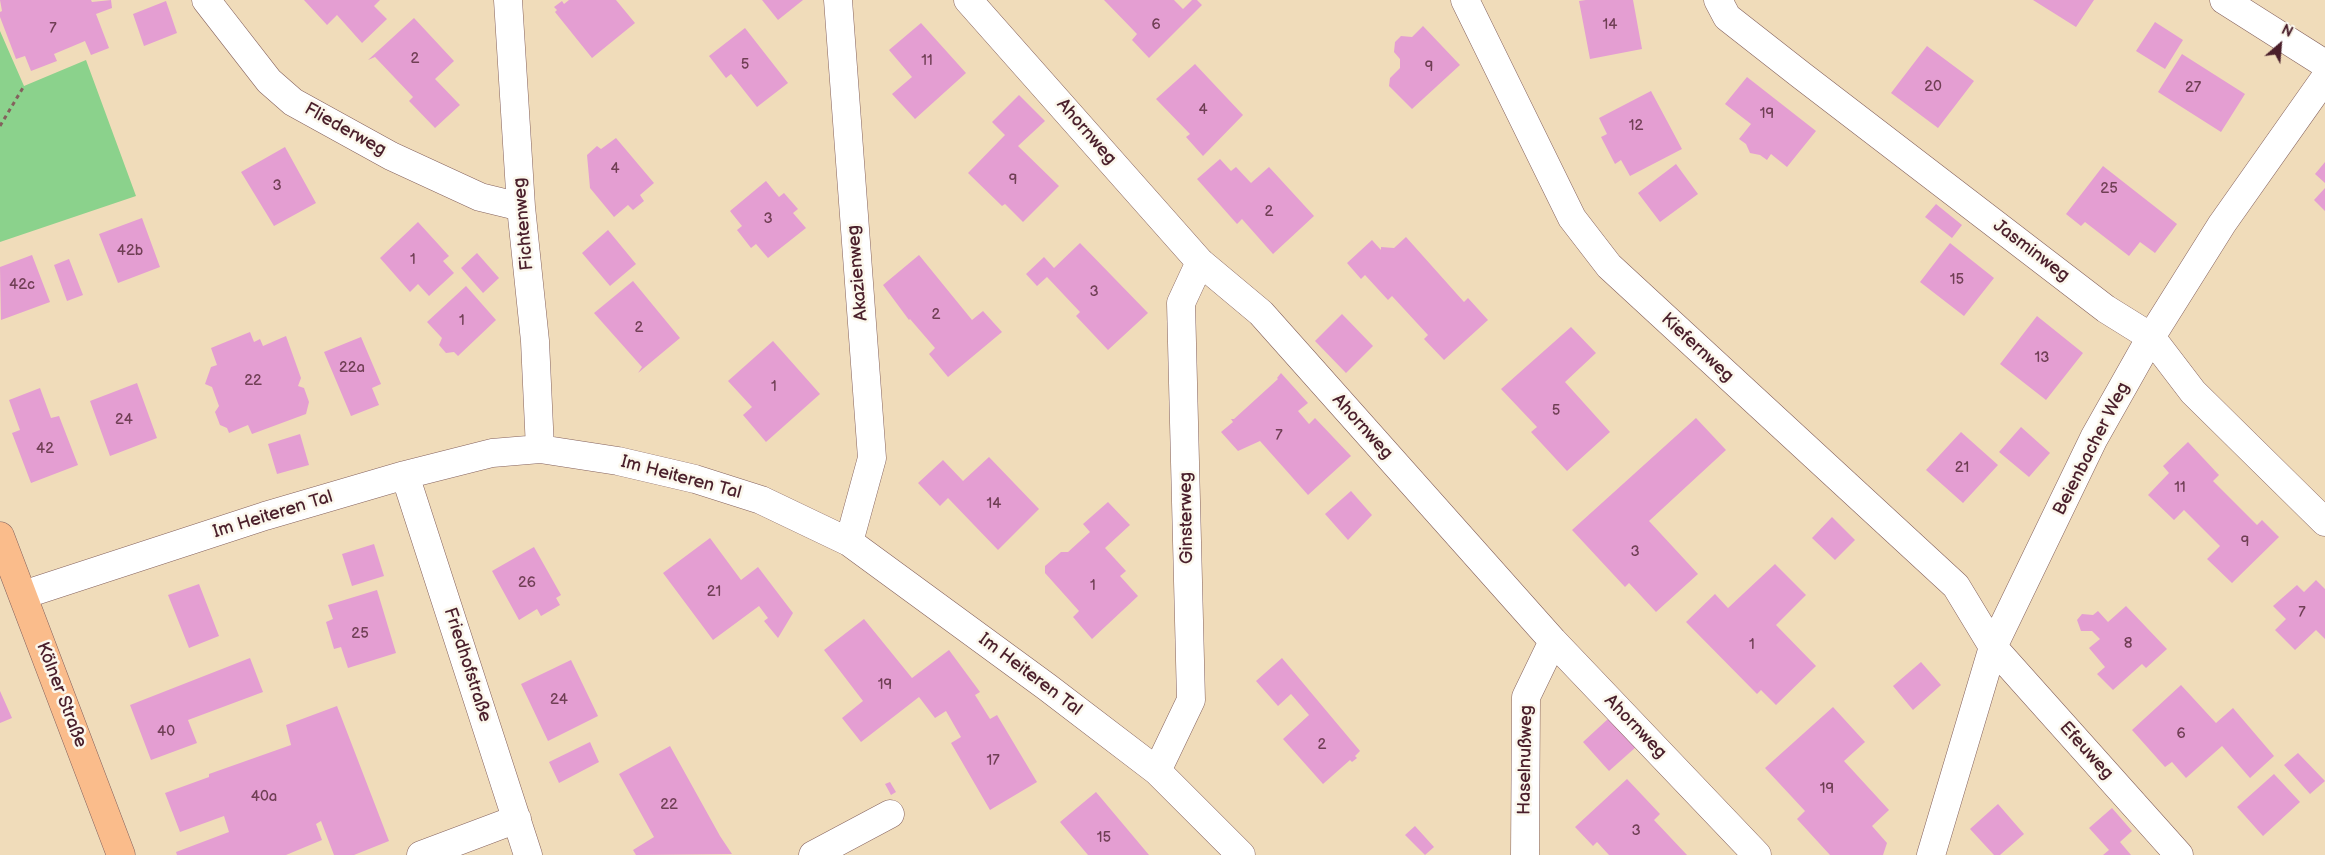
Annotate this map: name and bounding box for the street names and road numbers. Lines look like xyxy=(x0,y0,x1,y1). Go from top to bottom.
street label: Ahornweg xyxy=(1051,94,1121,170)
street label: Fliederweg xyxy=(300,99,390,161)
street label: Fichtenweg xyxy=(509,177,539,271)
street label: Jasminweg xyxy=(1988,215,2074,287)
street label: Akazienweg xyxy=(843,224,873,322)
street label: Kiefernweg xyxy=(1656,309,1738,387)
street label: Beienbacher Weg xyxy=(2049,379,2135,519)
street label: Ahornweg xyxy=(1327,390,1397,464)
street label: Im Heiteren Tal xyxy=(618,452,744,504)
street label: Ginsterweg xyxy=(1175,472,1199,564)
street label: Im Heiteren Tal xyxy=(211,487,335,543)
street label: Friedhofstraße xyxy=(438,605,496,725)
street label: Im Heiteren Tal xyxy=(974,629,1086,721)
street label: Kölner Straße xyxy=(31,639,91,751)
street label: Ahornweg xyxy=(1599,690,1671,764)
street label: Haselnußweg xyxy=(1514,705,1538,815)
street label: Efeuweg xyxy=(2054,718,2118,784)

